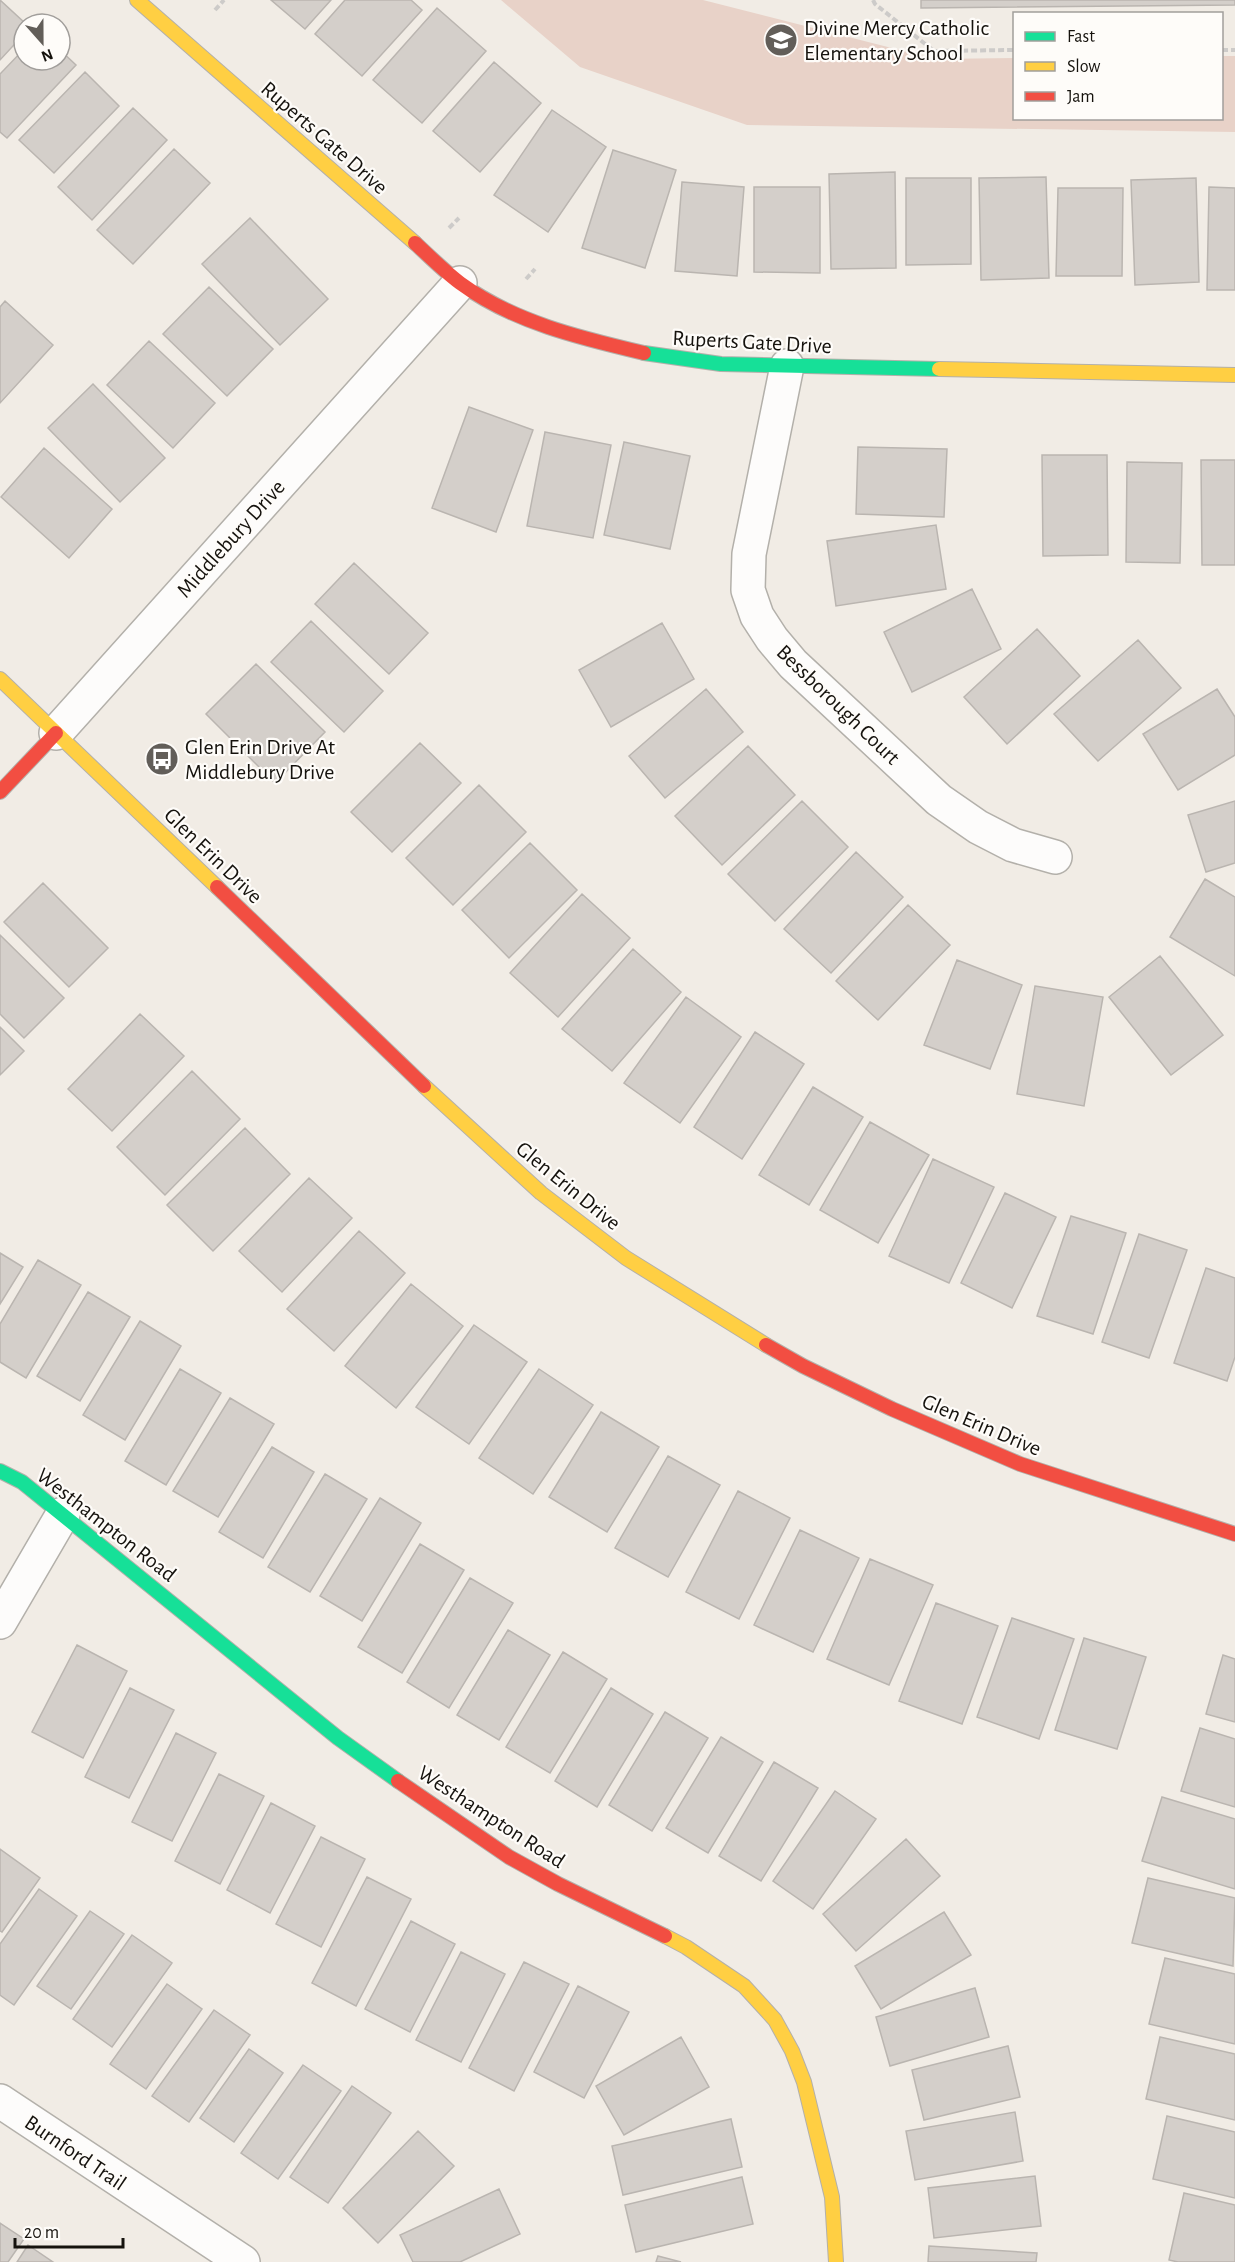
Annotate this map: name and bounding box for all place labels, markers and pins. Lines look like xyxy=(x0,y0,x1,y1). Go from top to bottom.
place label: Divine Mercy Catholic Elementary School xyxy=(804,17,990,64)
school or university icon: Divine Mercy Catholic Elementary School xyxy=(763,22,799,58)
place label: Glen Erin Drive At Middlebury Drive xyxy=(185,736,335,783)
bus stop icon: Glen Erin Drive At Middlebury Drive xyxy=(144,741,180,777)

